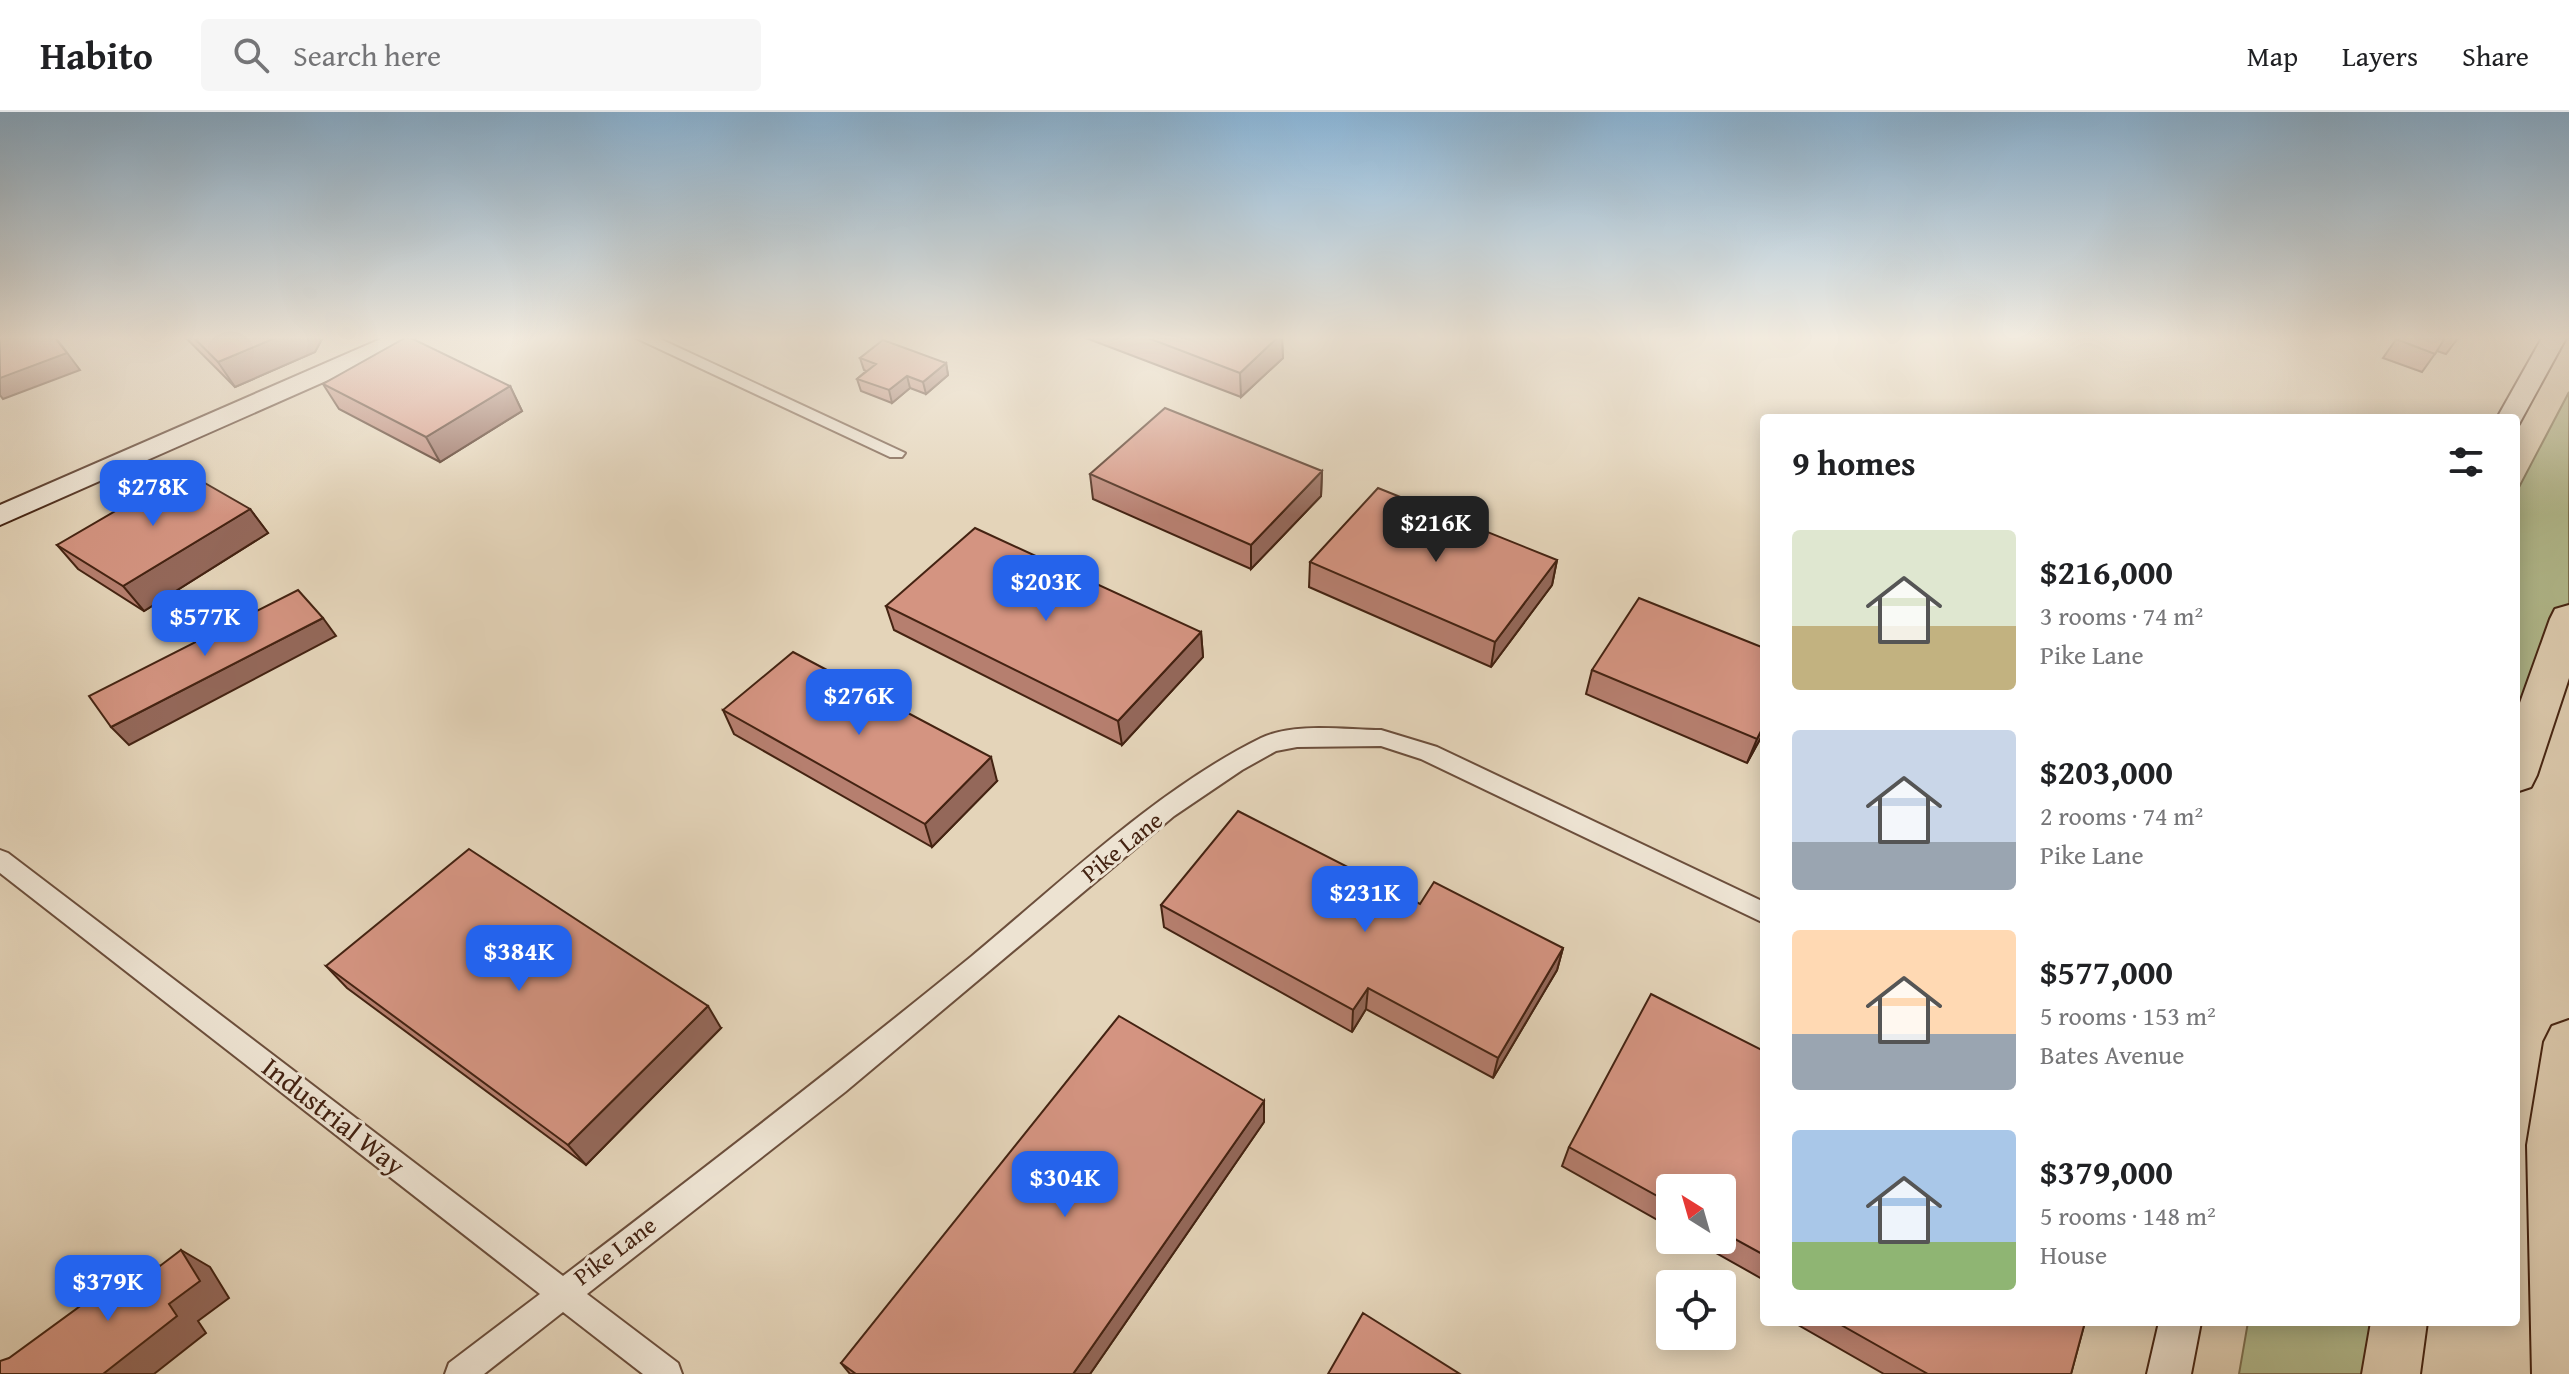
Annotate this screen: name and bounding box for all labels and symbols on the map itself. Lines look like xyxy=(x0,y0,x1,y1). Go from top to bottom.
pin: $278K xyxy=(97,460,209,528)
pin: $216K xyxy=(1380,496,1492,564)
pin: $203K xyxy=(990,555,1102,623)
pin: $577K xyxy=(149,590,261,658)
pin: $276K xyxy=(803,669,915,737)
street label: Pike Lane xyxy=(1073,803,1170,890)
pin: $231K xyxy=(1309,866,1421,934)
pin: $384K xyxy=(463,925,575,993)
street label: Industrial Way xyxy=(254,1047,415,1185)
pin: $304K xyxy=(1009,1151,1121,1219)
north arrow xyxy=(1656,1174,1736,1254)
street label: Pike Lane xyxy=(566,1208,663,1293)
pin: $379K xyxy=(52,1255,164,1323)

